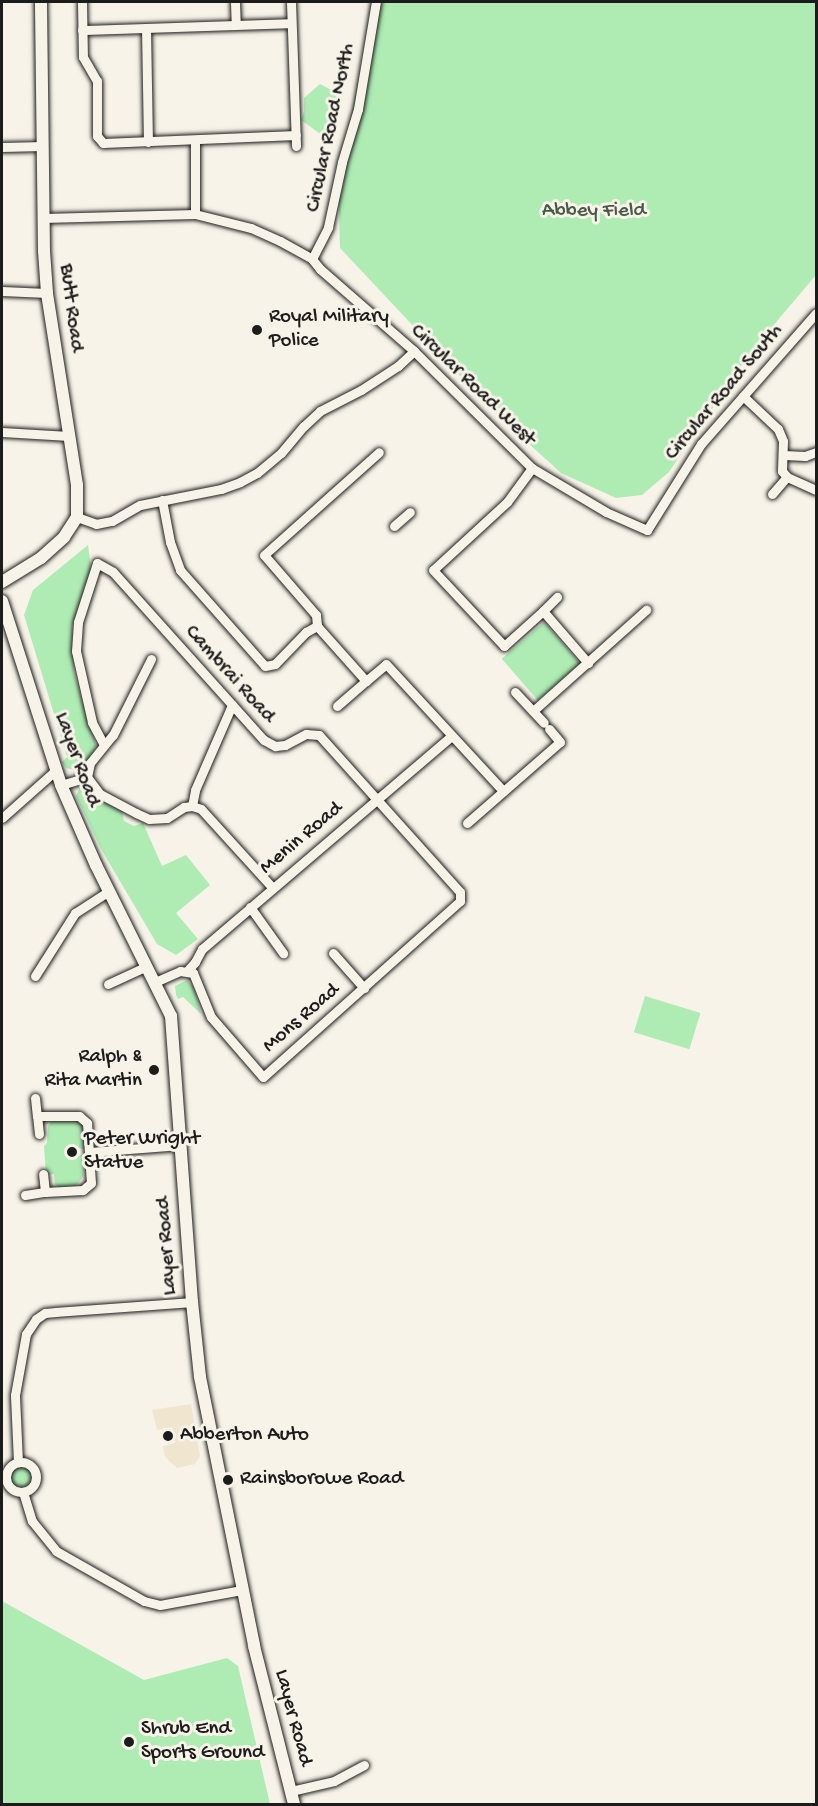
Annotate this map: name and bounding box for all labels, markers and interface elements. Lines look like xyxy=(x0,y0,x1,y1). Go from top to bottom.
street label: Circular Road North xyxy=(302,41,362,215)
park label: Abbey Field xyxy=(542,199,646,225)
street label: Butt Road xyxy=(52,263,88,353)
place label: Royal Military Police xyxy=(269,305,389,355)
street label: Circular Road West xyxy=(404,320,540,452)
street label: Circular Road South xyxy=(661,320,789,466)
marker: Royal Military Police xyxy=(250,323,264,337)
street label: Cambrai Road xyxy=(178,621,280,729)
street label: Layer Road xyxy=(47,709,105,811)
street label: Menin Road xyxy=(255,797,349,881)
street label: Mons Road xyxy=(258,979,346,1059)
place label: Ralph & Rita Martin xyxy=(44,1045,142,1095)
marker: Ralph & Rita Martin xyxy=(147,1063,161,1077)
place label: Peter Wright Statue xyxy=(84,1127,200,1177)
marker: Peter Wright Statue xyxy=(65,1145,79,1159)
street label: Layer Road xyxy=(152,1196,184,1296)
place label: Abberton Auto xyxy=(180,1423,309,1449)
marker: Abberton Auto xyxy=(161,1429,175,1443)
place label: Rainsborowe Road xyxy=(240,1467,403,1493)
marker: Rainsborowe Road xyxy=(221,1473,235,1487)
street label: Layer Road xyxy=(267,1667,317,1769)
place label: Shrub End Sports Ground xyxy=(141,1717,264,1767)
marker: Shrub End Sports Ground xyxy=(122,1735,136,1749)

